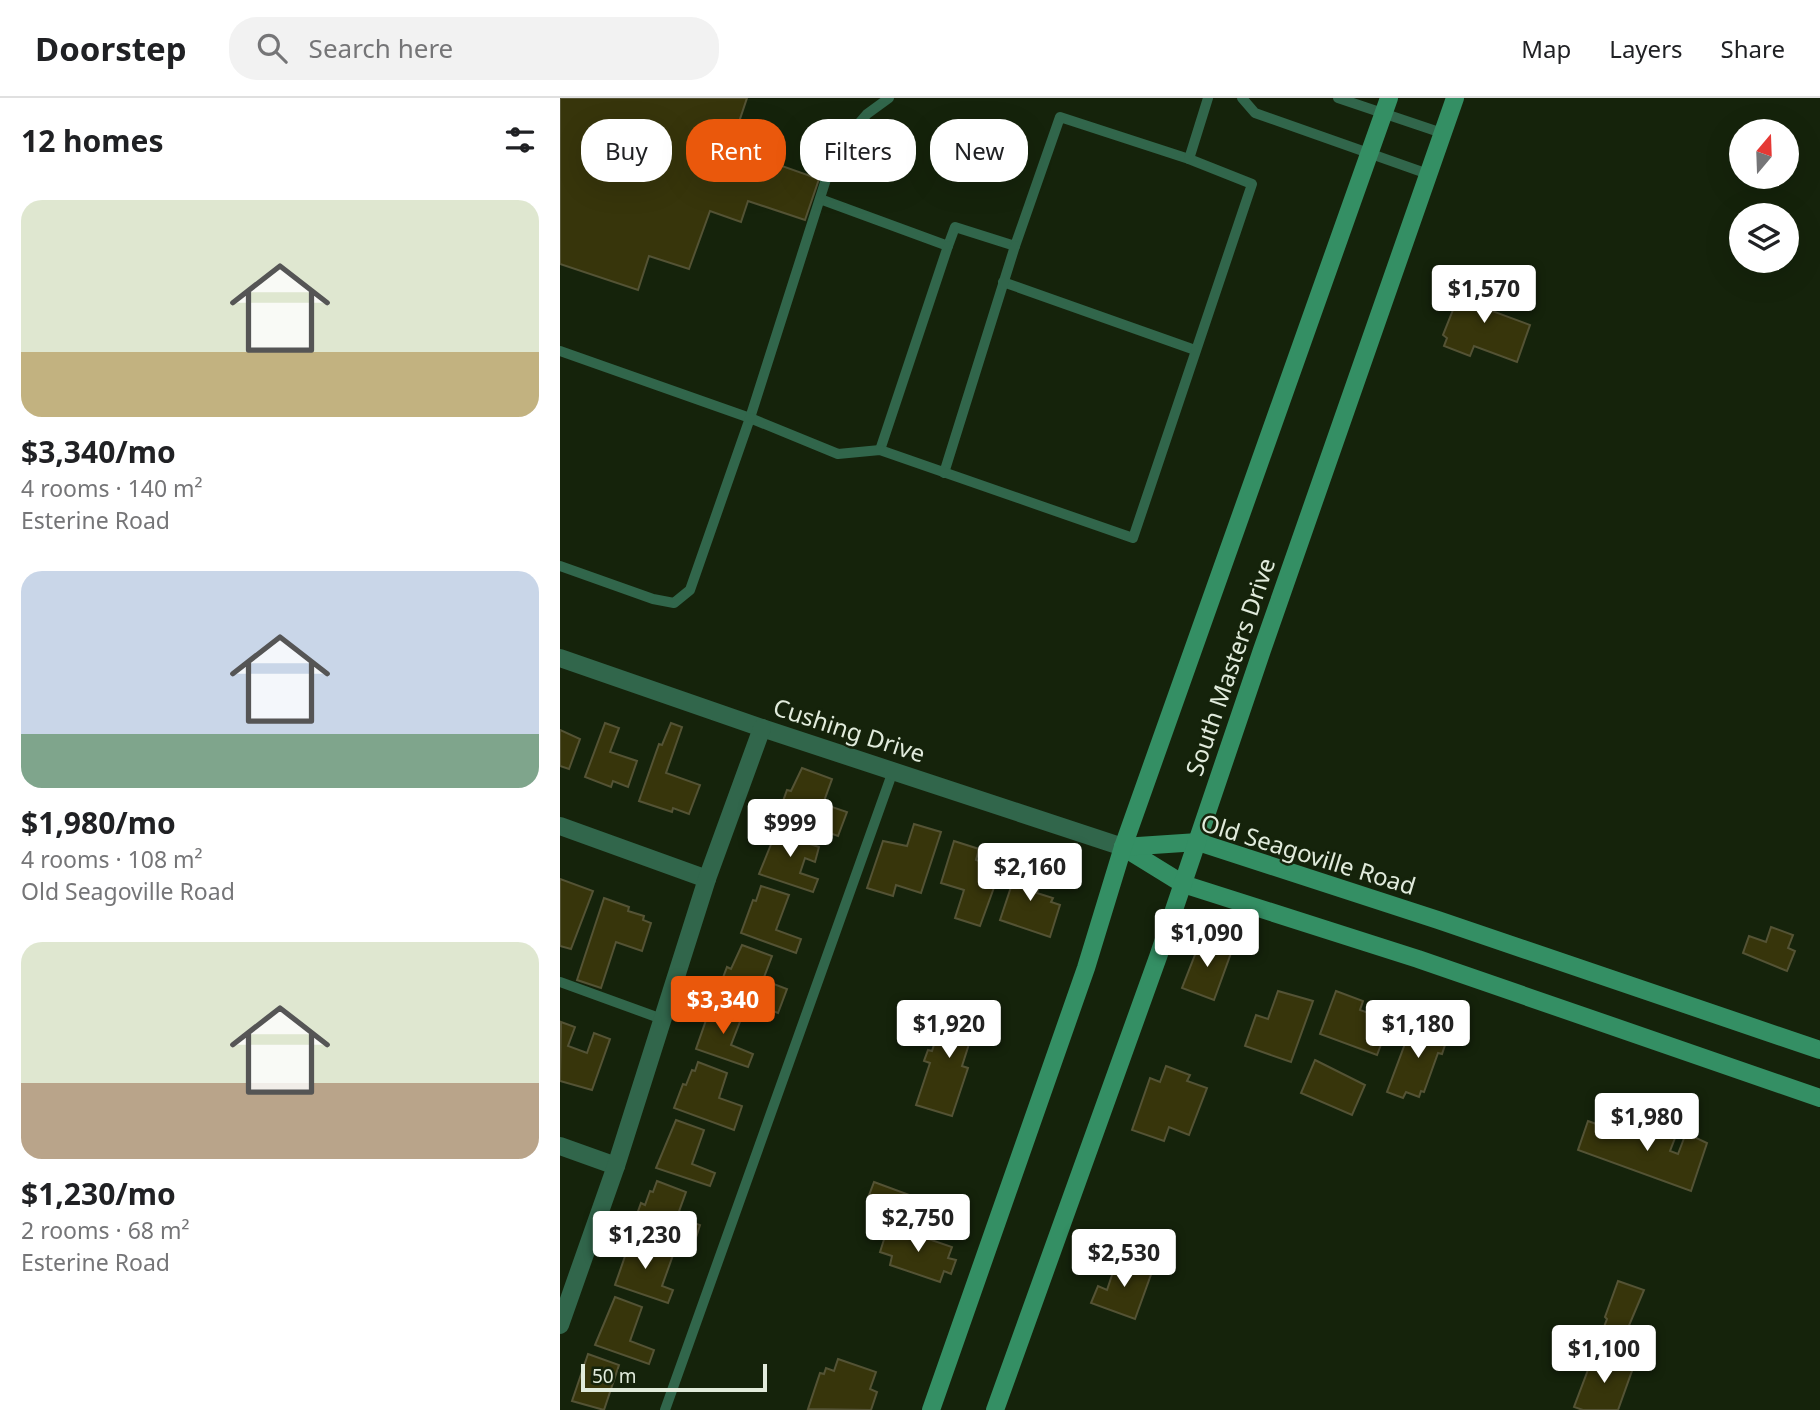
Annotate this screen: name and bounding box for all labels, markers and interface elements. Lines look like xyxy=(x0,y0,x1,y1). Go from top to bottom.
search box xyxy=(229,17,719,80)
text: Doorstep xyxy=(35,26,187,71)
icon: search xyxy=(253,29,291,67)
text: Search here xyxy=(309,30,453,66)
text: Map xyxy=(1521,32,1571,65)
text: Layers xyxy=(1609,32,1683,65)
text: Share xyxy=(1721,32,1785,65)
chip: Buy xyxy=(581,119,672,182)
chip: Rent xyxy=(686,119,786,182)
chip: Filters xyxy=(800,119,916,182)
chip: New xyxy=(930,119,1028,182)
north arrow xyxy=(1729,119,1799,189)
map controls xyxy=(1729,119,1799,273)
text: 12 homes xyxy=(21,120,164,161)
icon: filters xyxy=(501,121,539,159)
button: layers xyxy=(1729,203,1799,273)
icon: home xyxy=(217,245,343,371)
pin: $1,570 xyxy=(1427,266,1541,325)
text: $1,570 xyxy=(1448,272,1520,304)
text: $3,340/mo xyxy=(21,431,176,472)
text: 4 rooms · 140 m² xyxy=(21,472,203,504)
text: Esterine Road xyxy=(21,504,170,536)
street label: South Masters Drive xyxy=(1177,553,1282,780)
icon: home xyxy=(217,616,343,742)
street label: Cushing Drive xyxy=(769,690,930,770)
pin: $999 xyxy=(749,800,831,859)
text: $1,980/mo xyxy=(21,802,176,843)
street label: Old Seagoville Road xyxy=(1197,805,1420,902)
text: $999 xyxy=(764,806,816,838)
text: 4 rooms · 108 m² xyxy=(21,843,203,875)
pin: $2,160 xyxy=(973,844,1087,903)
text: $2,160 xyxy=(994,850,1066,882)
text: Old Seagoville Road xyxy=(21,875,235,907)
pin: $1,090 xyxy=(1150,910,1264,969)
text: $1,090 xyxy=(1171,916,1243,948)
pin: $3,340 xyxy=(666,976,780,1036)
text: $3,340 xyxy=(687,983,759,1015)
icon: home xyxy=(217,987,343,1113)
pin: $1,920 xyxy=(892,1000,1006,1060)
pin: $1,180 xyxy=(1361,1000,1475,1060)
text: $1,920 xyxy=(913,1007,985,1039)
text: $1,180 xyxy=(1382,1007,1454,1039)
pin: $1,980 xyxy=(1590,1094,1704,1153)
text: $1,980 xyxy=(1611,1100,1683,1132)
text: $1,230/mo xyxy=(21,1173,176,1214)
pin: $2,750 xyxy=(861,1194,975,1254)
text: $2,750 xyxy=(882,1201,954,1233)
pin: $1,230 xyxy=(588,1212,702,1271)
text: 2 rooms · 68 m² xyxy=(21,1214,190,1246)
text: $1,230 xyxy=(609,1218,681,1250)
pin: $2,530 xyxy=(1067,1230,1181,1289)
text: $2,530 xyxy=(1088,1236,1160,1268)
text: Esterine Road xyxy=(21,1246,170,1278)
pin: $1,100 xyxy=(1547,1326,1661,1385)
text: $1,100 xyxy=(1568,1332,1640,1364)
scale bar xyxy=(581,1361,766,1393)
text: 50 m xyxy=(592,1363,636,1389)

